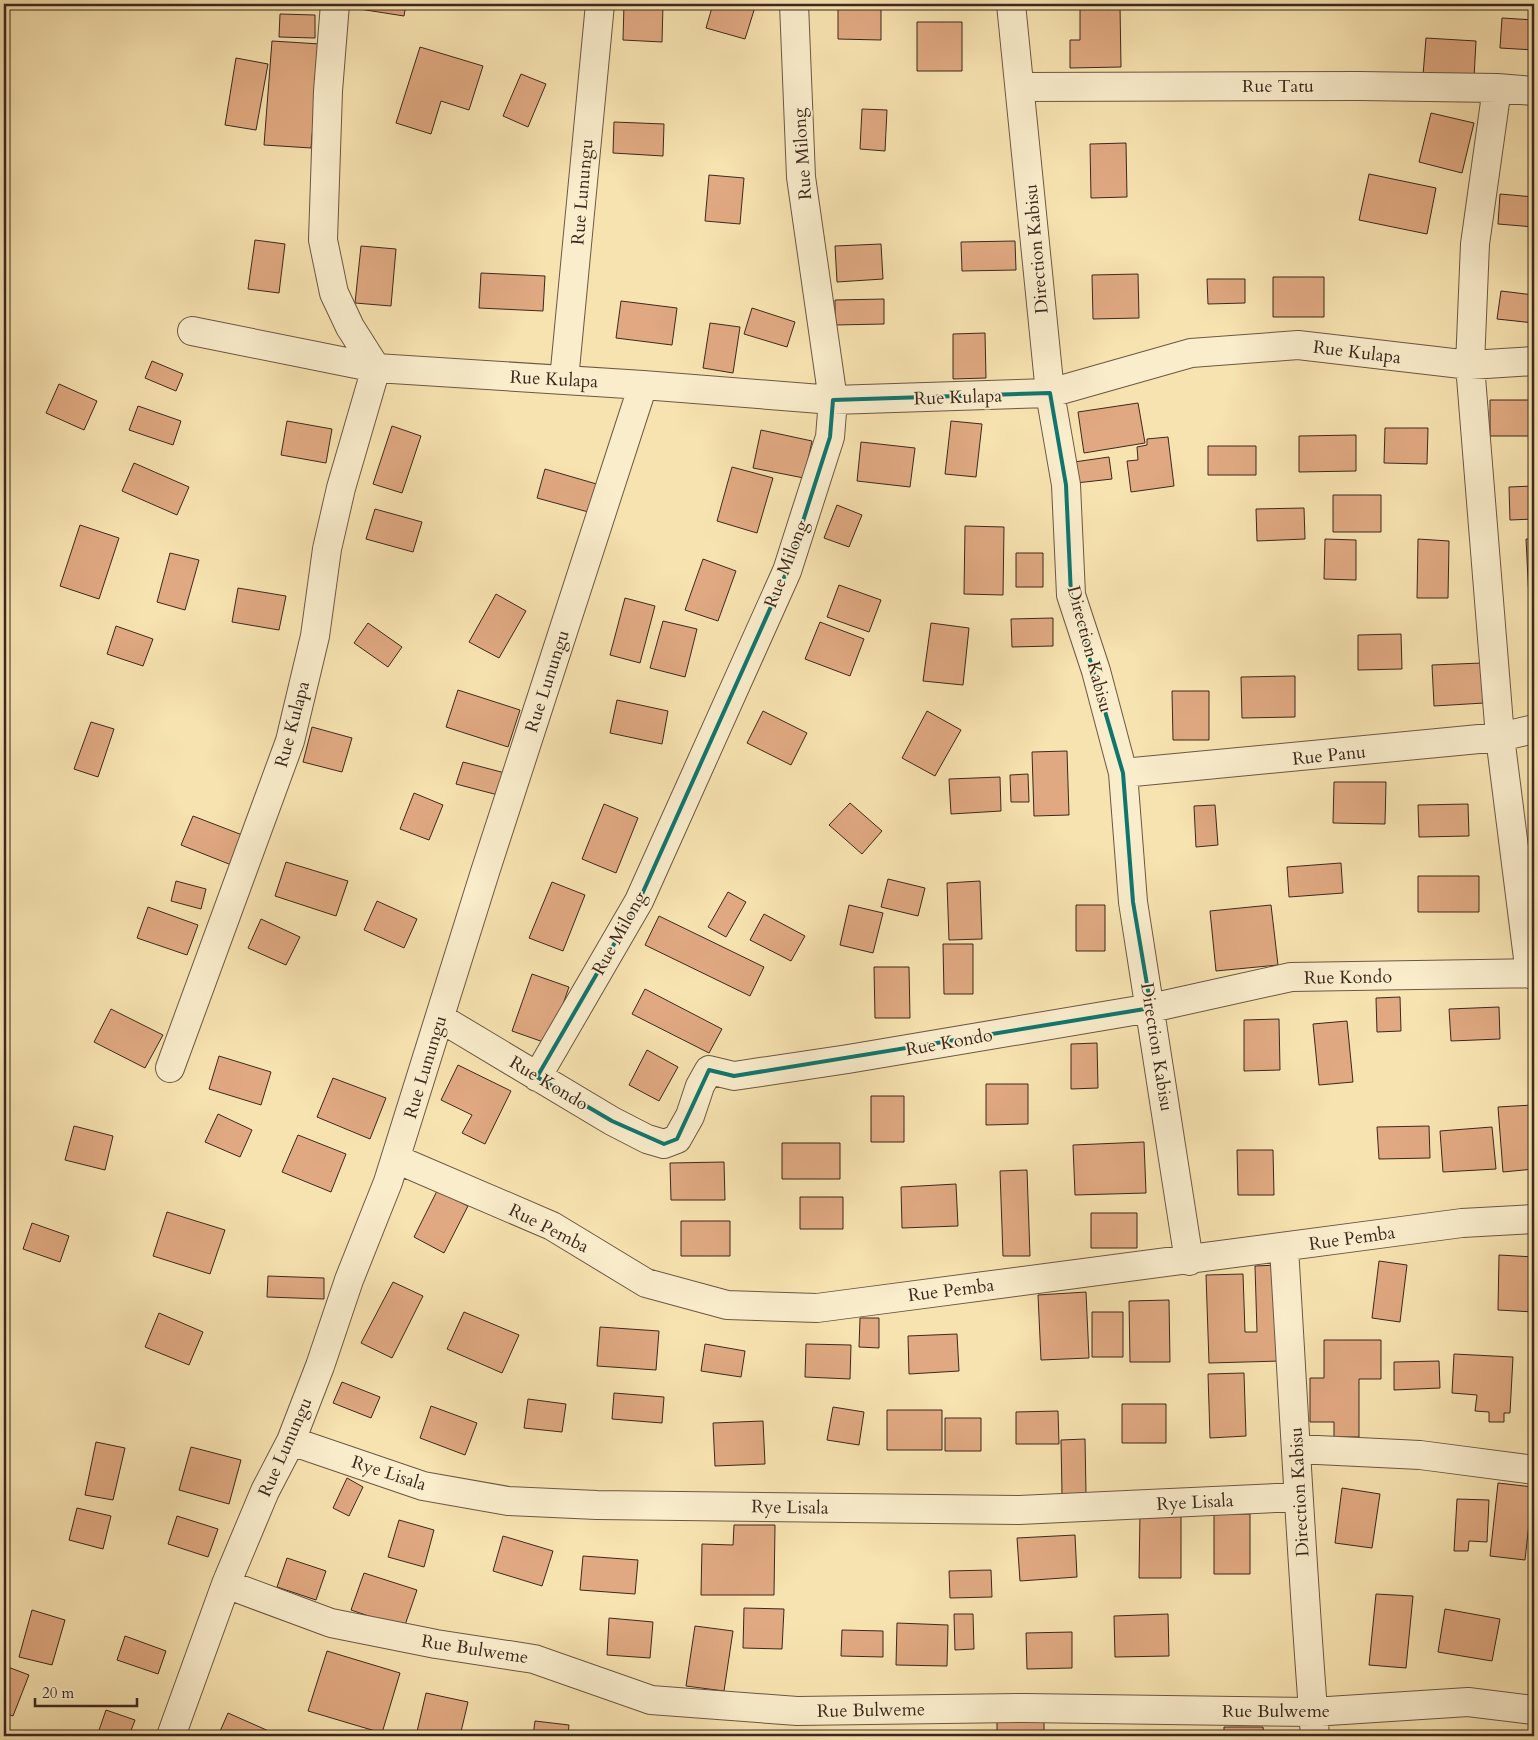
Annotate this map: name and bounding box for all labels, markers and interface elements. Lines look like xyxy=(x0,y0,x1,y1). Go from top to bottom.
street label: Rue Tatu xyxy=(1242,74,1314,99)
street label: Rue Milong xyxy=(787,106,818,201)
street label: Rue Lunungu xyxy=(565,138,600,246)
street label: Direction Kabisu xyxy=(1018,183,1055,315)
street label: Rue Kulapa xyxy=(1312,335,1403,370)
street label: Rue Kulapa xyxy=(509,365,599,394)
street label: Rue Kulapa xyxy=(913,383,1003,412)
street label: Rue Milong xyxy=(758,516,815,612)
street label: Direction Kabisu xyxy=(1061,583,1118,715)
street label: Rue Lunungu xyxy=(519,627,576,736)
street label: Rue Kulapa xyxy=(269,678,316,770)
street label: Rue Panu xyxy=(1291,739,1367,772)
street label: Rue Milong xyxy=(586,886,653,980)
street label: Rue Kondo xyxy=(1304,964,1392,991)
street label: Direction Kabisu xyxy=(1134,981,1179,1113)
street label: Rue Lunungu xyxy=(398,1012,453,1122)
street label: Rue Kondo xyxy=(904,1022,995,1062)
street label: Rue Kondo xyxy=(505,1050,593,1117)
street label: Rue Pemba xyxy=(504,1198,593,1259)
street label: Rue Pemba xyxy=(1307,1220,1397,1257)
street label: Rue Pemba xyxy=(906,1273,996,1308)
street label: Rue Lunungu xyxy=(252,1393,319,1501)
street label: Direction Kabisu xyxy=(1284,1426,1315,1558)
street label: Rye Lisala xyxy=(348,1450,430,1497)
street label: Rye Lisala xyxy=(1156,1488,1234,1517)
street label: Rye Lisala xyxy=(751,1494,829,1521)
street label: Rue Bulweme xyxy=(420,1629,530,1670)
scale bar xyxy=(35,1675,138,1707)
text: 20 m xyxy=(42,1683,74,1703)
street label: Rue Bulweme xyxy=(817,1697,925,1724)
street label: Rue Bulweme xyxy=(1222,1699,1330,1724)

